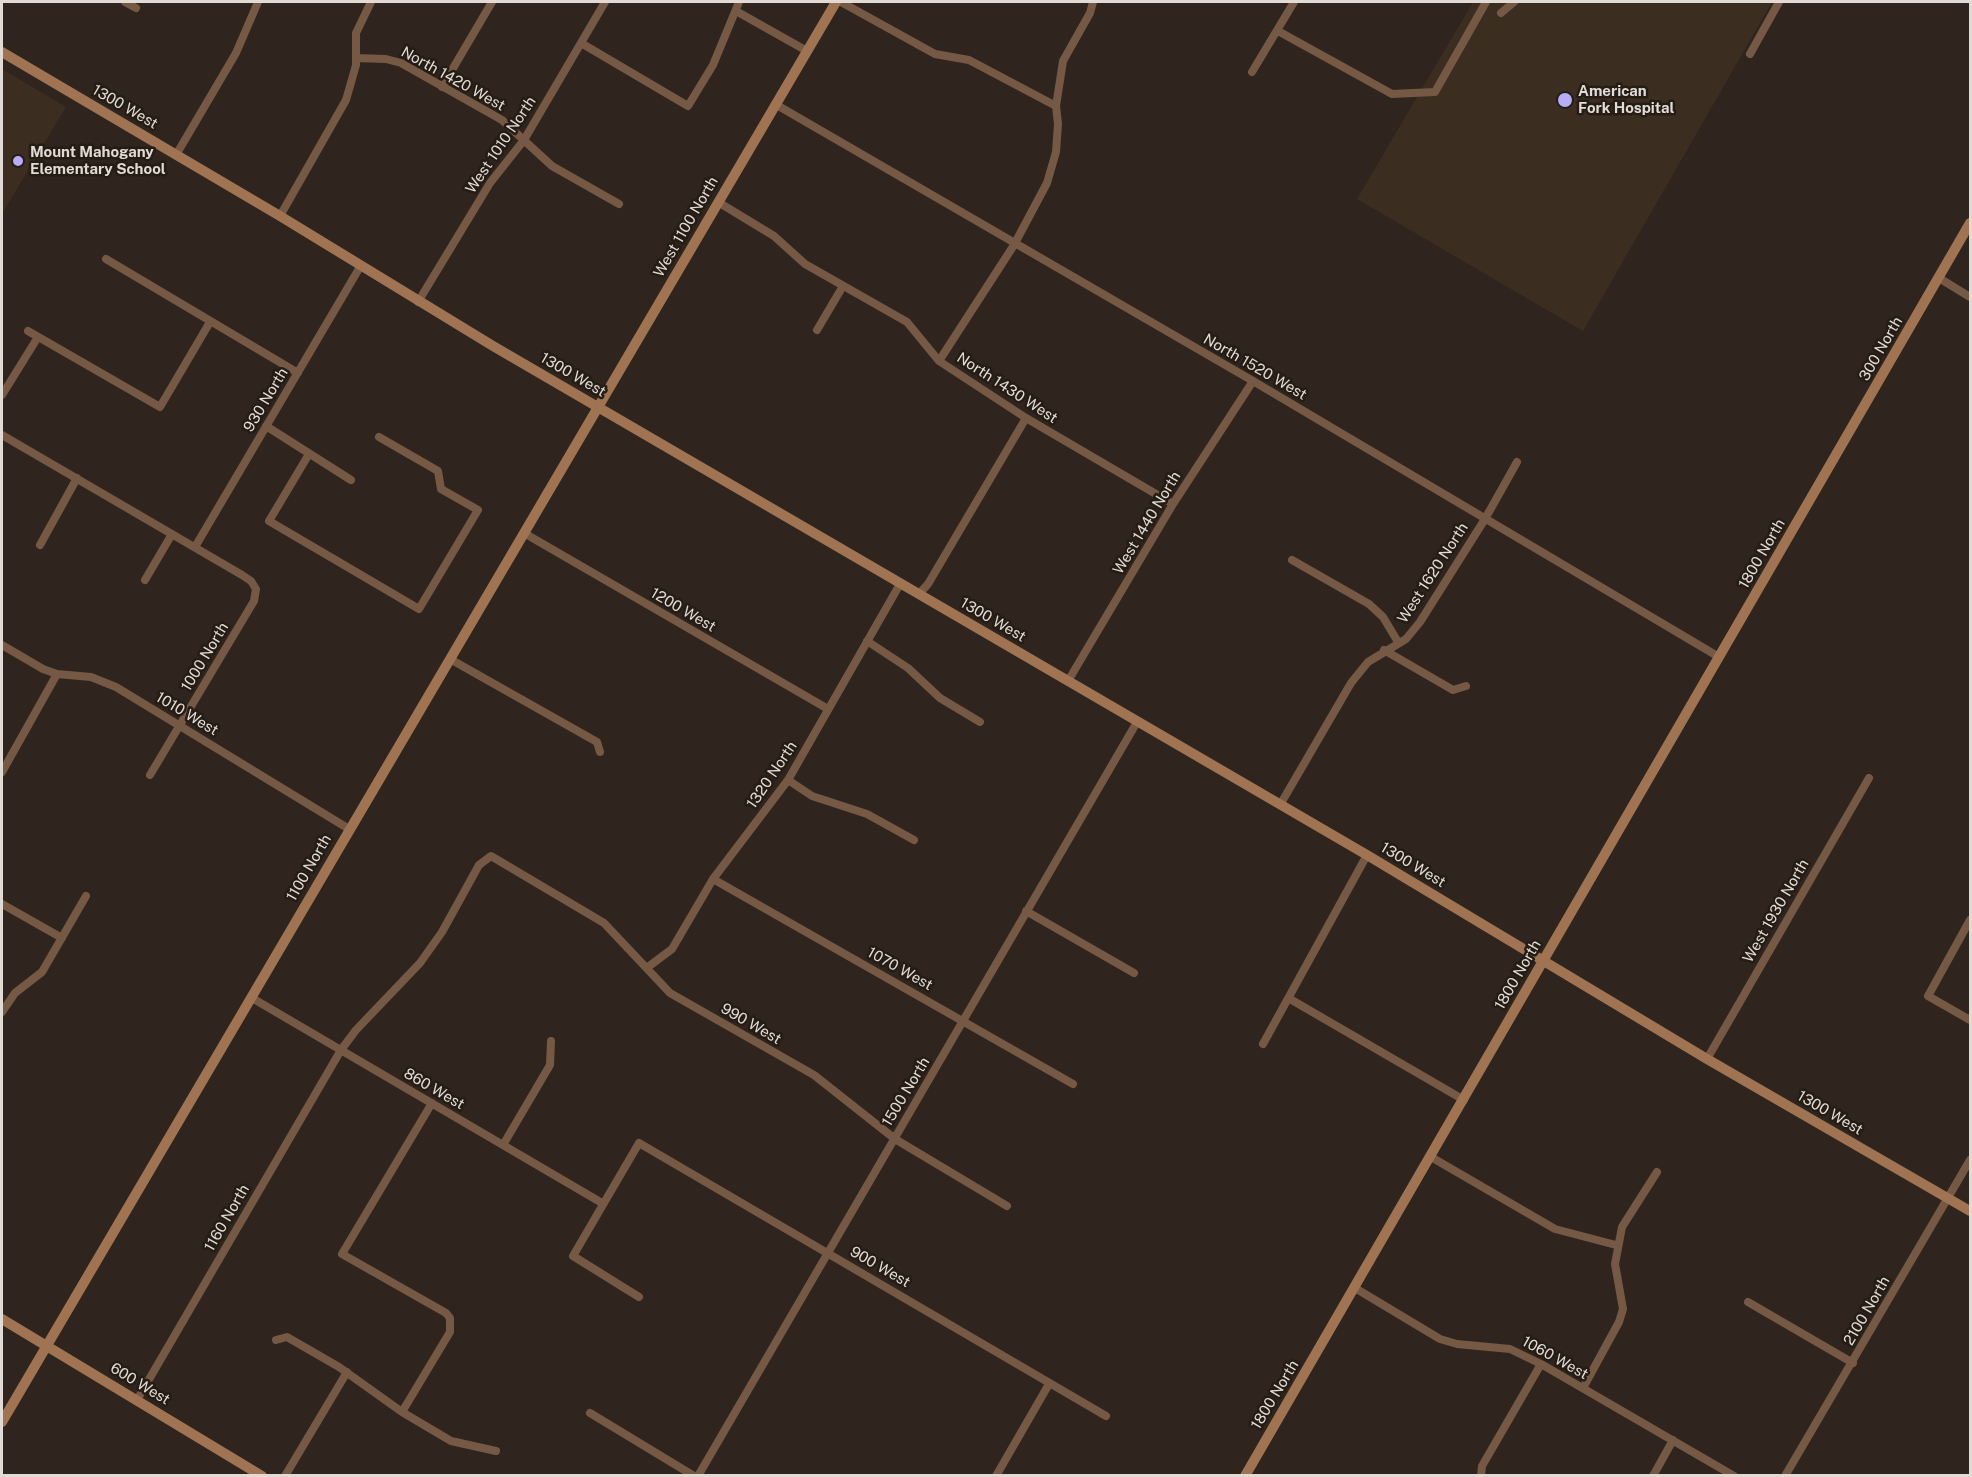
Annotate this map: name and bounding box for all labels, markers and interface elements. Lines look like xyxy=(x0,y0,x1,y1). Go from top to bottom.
street label: North 1420 West xyxy=(398,43,508,115)
street label: 1300 West xyxy=(89,81,161,133)
place label: American Fork Hospital xyxy=(1578,82,1674,117)
marker: American Fork Hospital xyxy=(1556,91,1574,109)
street label: West 1010 North xyxy=(462,93,540,197)
place label: Mount Mahogany Elementary School xyxy=(30,143,166,178)
marker: Mount Mahogany Elementary School xyxy=(11,154,25,168)
street label: West 1100 North xyxy=(650,174,722,280)
street label: 300 North xyxy=(1855,314,1907,384)
street label: North 1520 West xyxy=(1200,330,1310,404)
street label: 1300 West xyxy=(537,349,609,401)
street label: North 1430 West xyxy=(953,349,1061,427)
street label: 930 North xyxy=(240,365,292,435)
street label: West 1440 North xyxy=(1109,468,1185,578)
street label: 1800 North xyxy=(1735,516,1789,592)
street label: West 1620 North xyxy=(1394,519,1472,627)
street label: 1200 West xyxy=(647,584,719,636)
street label: 1300 West xyxy=(957,594,1029,646)
street label: 1000 North xyxy=(177,619,233,695)
street label: 1010 West xyxy=(153,688,221,740)
street label: 1320 North xyxy=(743,738,801,812)
street label: 1100 North xyxy=(283,831,335,905)
street label: 1300 West xyxy=(1377,839,1449,891)
street label: West 1930 North xyxy=(1739,856,1813,966)
street label: 1800 North xyxy=(1491,937,1545,1013)
street label: 1070 West xyxy=(864,944,936,994)
street label: 990 West xyxy=(718,1000,784,1048)
street label: 1500 North xyxy=(878,1054,934,1130)
street label: 860 West xyxy=(400,1064,468,1114)
street label: 1300 West xyxy=(1794,1087,1866,1139)
street label: 1160 North xyxy=(201,1181,253,1255)
street label: 900 West xyxy=(847,1243,913,1291)
street label: 2100 North xyxy=(1840,1273,1894,1349)
street label: 1060 West xyxy=(1519,1333,1591,1383)
street label: 1800 North xyxy=(1247,1357,1303,1433)
street label: 600 West xyxy=(107,1359,173,1409)

